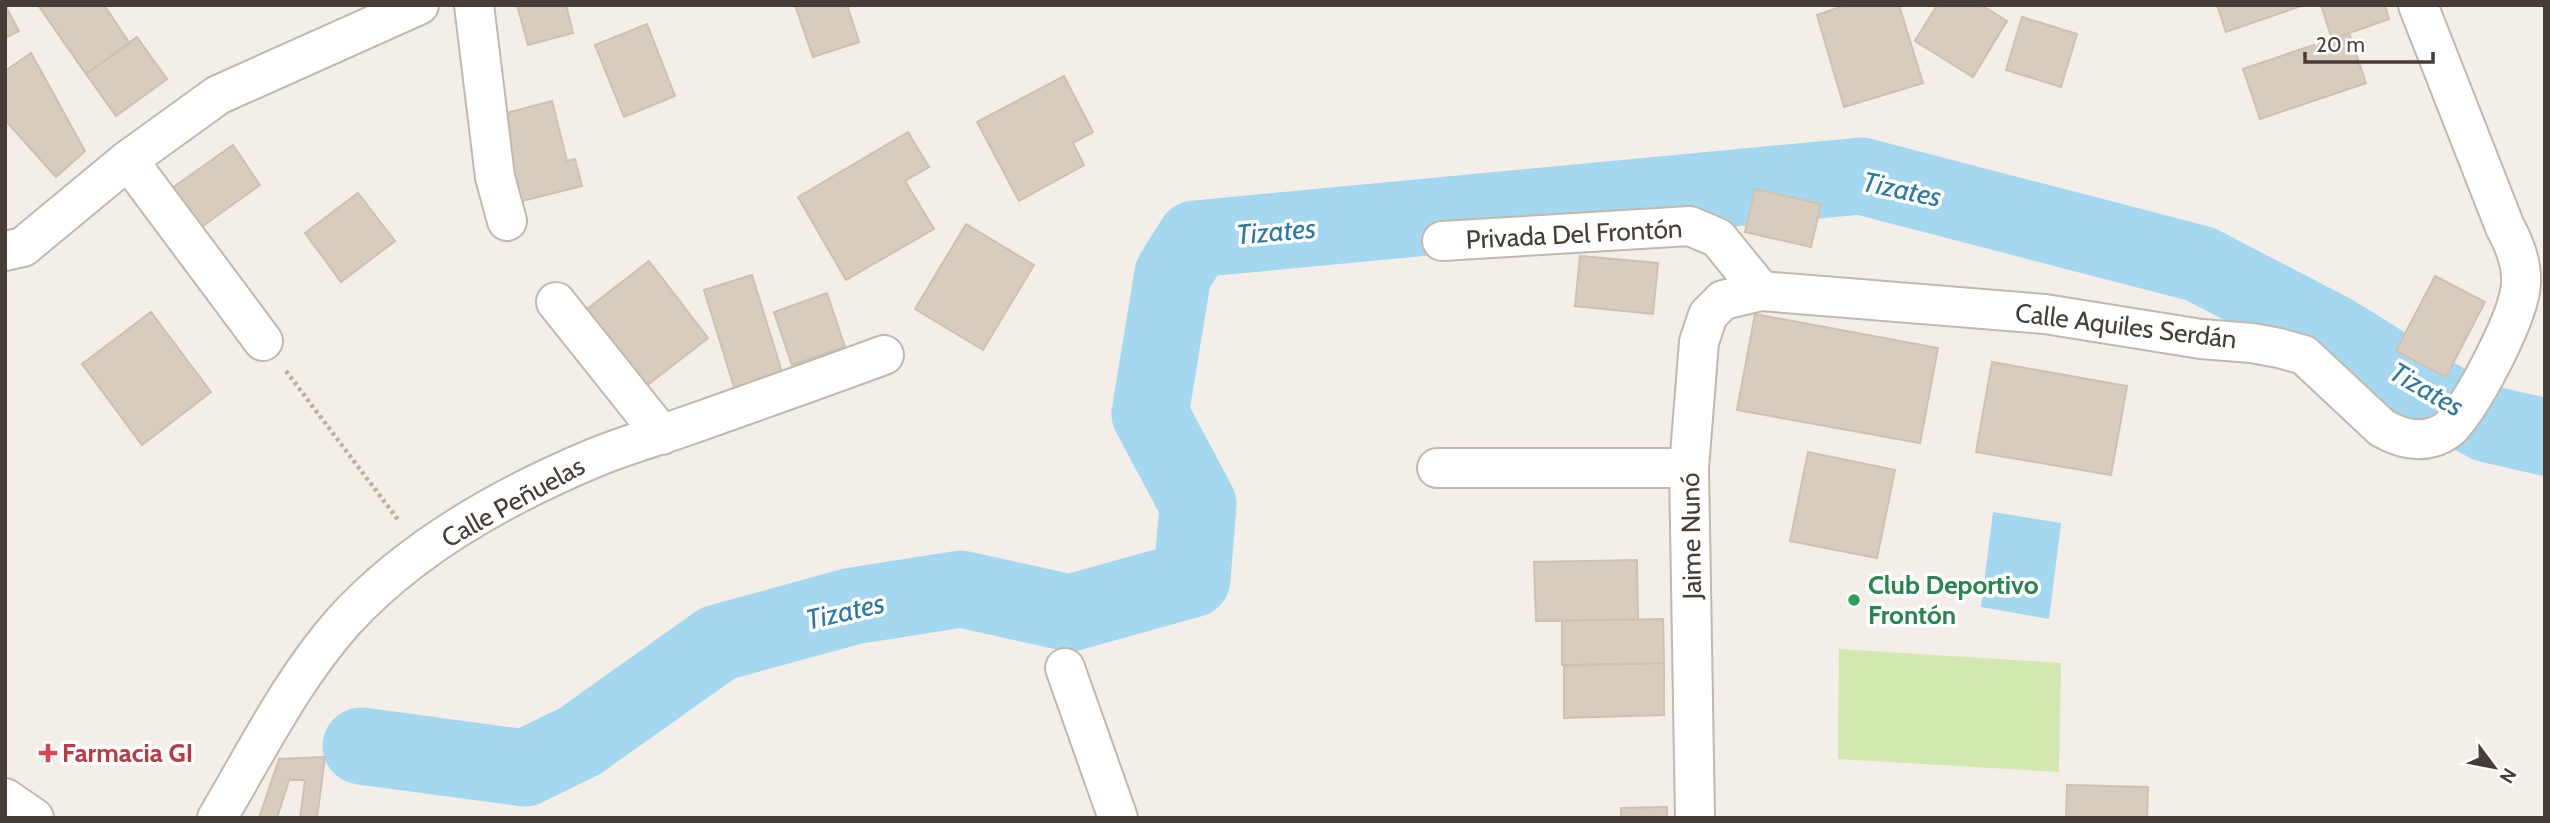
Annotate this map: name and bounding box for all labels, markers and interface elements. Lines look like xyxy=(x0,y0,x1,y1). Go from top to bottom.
scale bar xyxy=(2305,21,2433,65)
text: 20 m xyxy=(2316,32,2365,57)
water label: Tizates xyxy=(1860,164,1945,214)
water label: Tizates xyxy=(1235,211,1317,251)
street label: Privada Del Frontón xyxy=(1465,212,1683,256)
street label: Calle Aquiles Serdán xyxy=(2013,297,2239,355)
water label: Tizates xyxy=(2384,354,2470,424)
street label: Calle Peñuelas xyxy=(436,449,590,554)
street label: Jaime Nunó xyxy=(1674,472,1708,601)
place label: Club Deportivo Frontón xyxy=(1868,569,2039,631)
water label: Tizates xyxy=(802,585,888,637)
marker: Club Deportivo Frontón xyxy=(1846,592,1862,608)
north arrow xyxy=(2459,732,2529,802)
place label: Farmacia GI xyxy=(62,737,193,769)
marker: Farmacia GI xyxy=(40,745,56,761)
text: N xyxy=(2495,764,2521,788)

